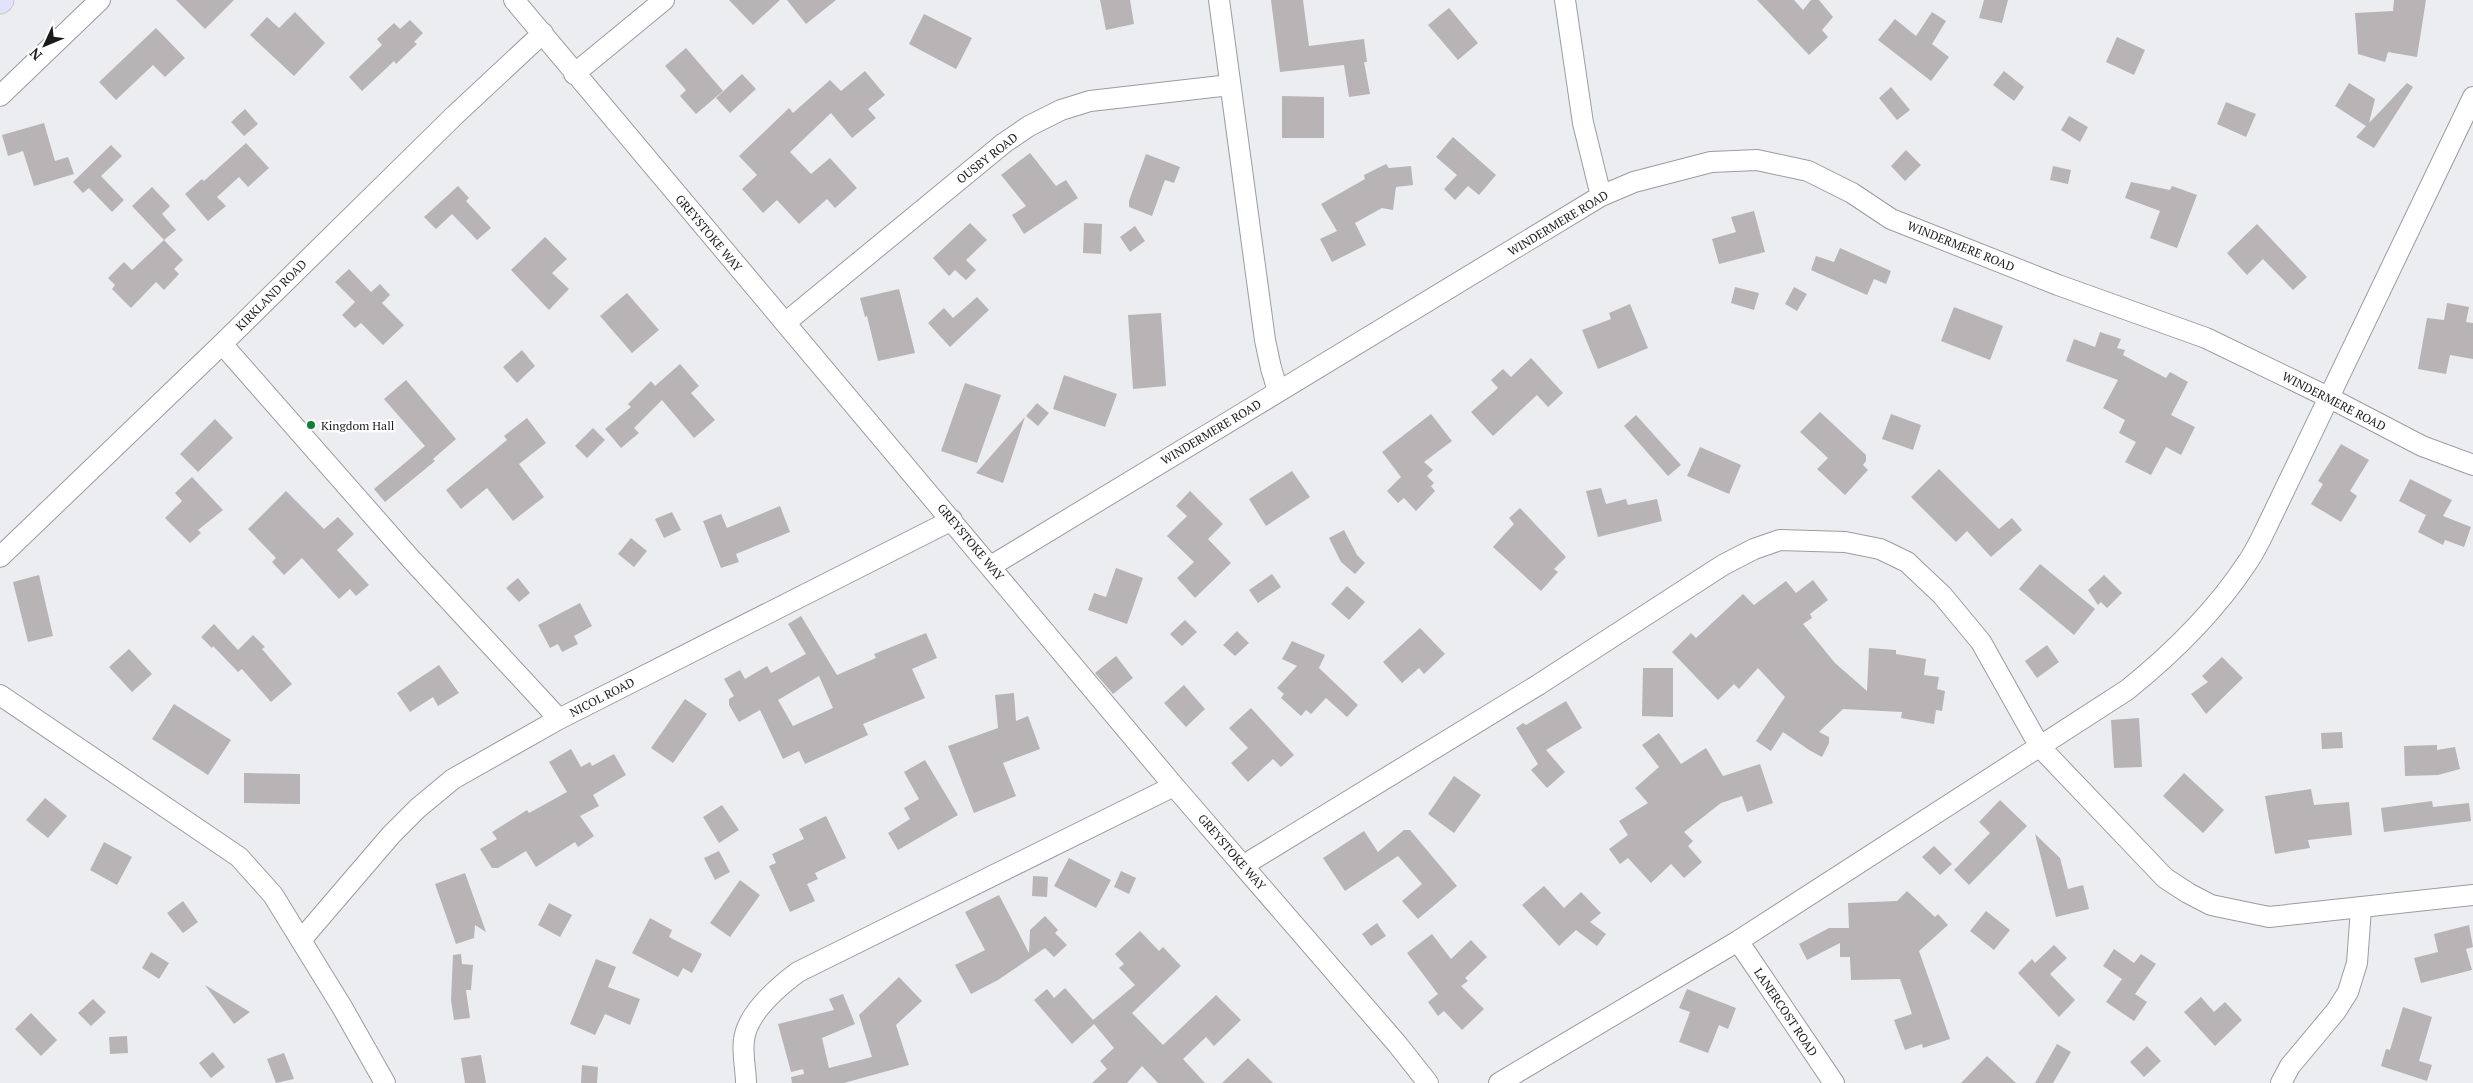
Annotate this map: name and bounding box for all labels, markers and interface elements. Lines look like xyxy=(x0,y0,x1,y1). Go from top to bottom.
north arrow xyxy=(20,20,70,70)
text: N xyxy=(25,44,46,65)
street label: OUSBY ROAD xyxy=(953,129,1021,187)
street label: WINDERMERE ROAD xyxy=(1505,187,1611,259)
street label: GREYSTOKE WAY xyxy=(673,192,746,275)
street label: WINDERMERE ROAD xyxy=(1905,218,2017,274)
street label: KIRKLAND ROAD xyxy=(232,256,310,334)
street label: WINDERMERE ROAD xyxy=(2280,368,2388,434)
street label: WINDERMERE ROAD xyxy=(1158,396,1264,468)
place label: Kingdom Hall xyxy=(321,418,395,433)
marker: Kingdom Hall xyxy=(305,419,317,431)
street label: GREYSTOKE WAY xyxy=(935,501,1008,584)
street label: NICOL ROAD xyxy=(567,674,637,720)
street label: GREYSTOKE WAY xyxy=(1195,811,1269,893)
street label: LANERCOST ROAD xyxy=(1751,965,1821,1059)

